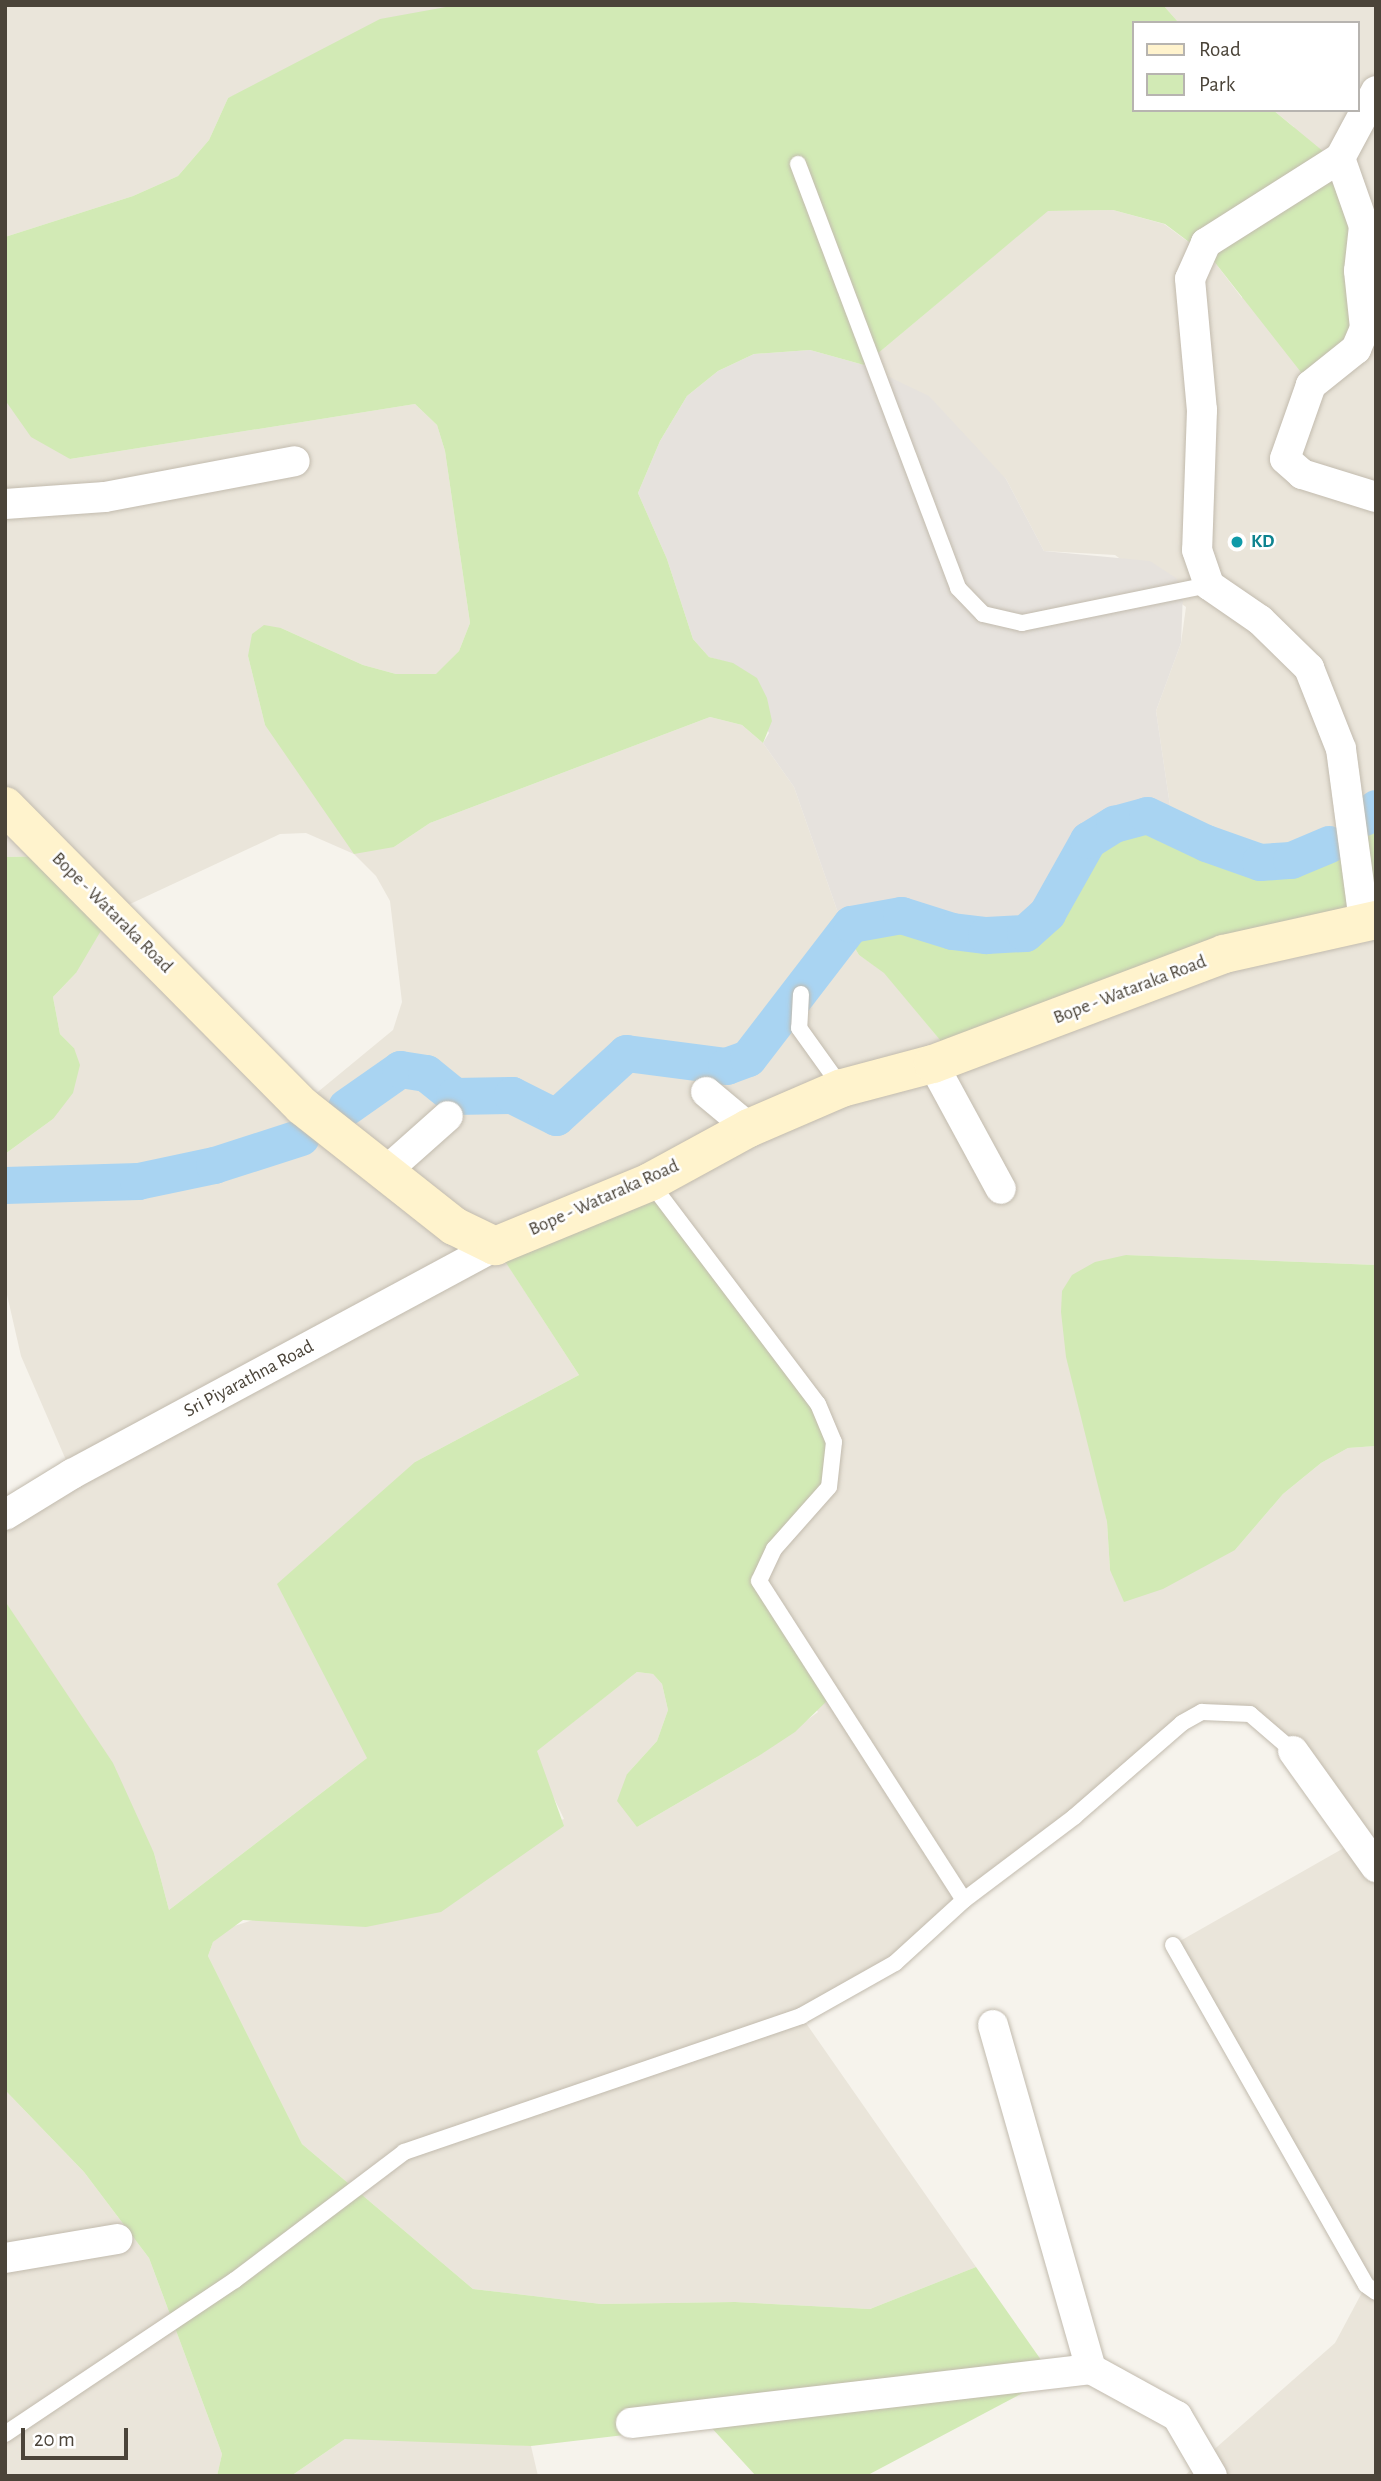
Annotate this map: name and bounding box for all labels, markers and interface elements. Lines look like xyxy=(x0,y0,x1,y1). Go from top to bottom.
legend xyxy=(1132,21,1360,112)
text: Road xyxy=(1199,39,1241,60)
text: Park xyxy=(1199,74,1235,95)
place label: KD xyxy=(1251,531,1275,553)
marker: KD xyxy=(1229,534,1245,550)
street label: Bope - Wataraka Road xyxy=(47,848,177,978)
street label: Bope - Wataraka Road xyxy=(1050,950,1210,1030)
street label: Bope - Wataraka Road xyxy=(525,1155,683,1241)
street label: Sri Piyarathna Road xyxy=(180,1335,318,1423)
scale bar xyxy=(24,2414,131,2458)
text: 20 m xyxy=(34,2429,75,2450)

